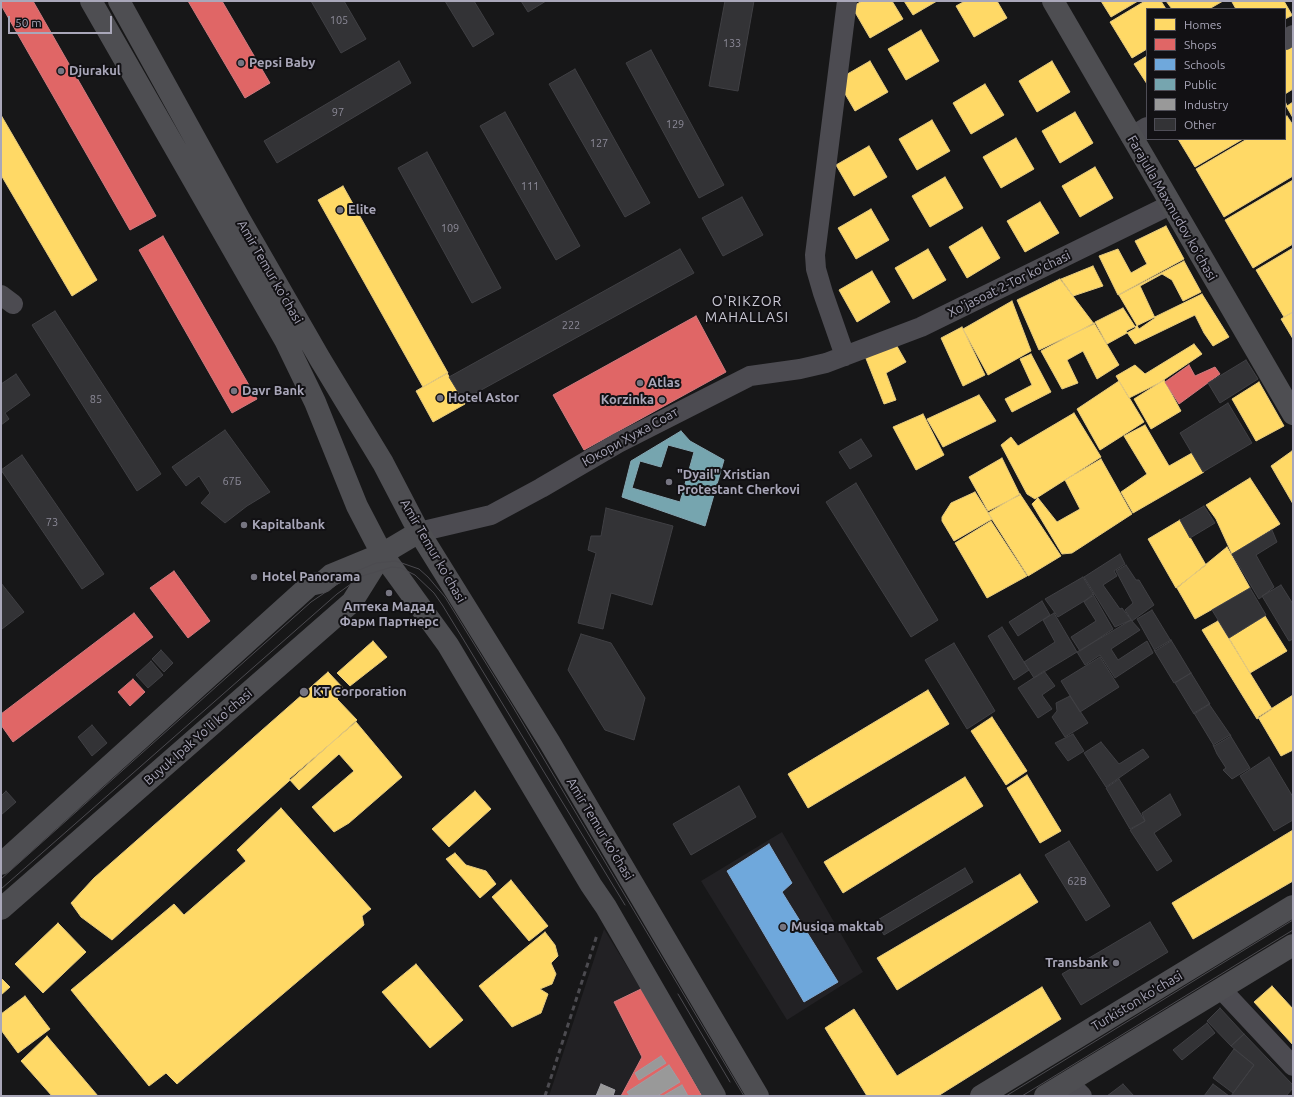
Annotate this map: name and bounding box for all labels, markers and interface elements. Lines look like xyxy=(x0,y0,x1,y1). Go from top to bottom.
scale bar xyxy=(10,8,114,34)
legend xyxy=(1146,8,1286,140)
house number: 105 xyxy=(330,13,348,27)
text: 50 m xyxy=(15,16,42,29)
text: Homes xyxy=(1184,18,1222,31)
house number: 133 xyxy=(723,36,741,50)
text: Shops xyxy=(1184,38,1216,51)
place label: Pepsi Baby xyxy=(249,55,315,71)
marker: Pepsi Baby xyxy=(236,58,246,68)
text: Schools xyxy=(1184,58,1225,71)
place label: Djurakul xyxy=(69,63,121,79)
marker: Djurakul xyxy=(56,66,66,76)
text: Public xyxy=(1184,78,1217,91)
text: Industry xyxy=(1184,98,1228,111)
house number: 97 xyxy=(332,105,344,119)
house number: 129 xyxy=(666,117,684,131)
text: Other xyxy=(1184,118,1216,131)
street label: Farajulla Maxmudov ko'chasi xyxy=(1124,133,1220,283)
house number: 127 xyxy=(590,136,608,150)
house number: 111 xyxy=(521,179,539,193)
place label: Elite xyxy=(348,202,376,218)
marker: Elite xyxy=(335,205,345,215)
street label: Amir Temur ko'chasi xyxy=(234,218,306,326)
house number: 109 xyxy=(441,221,459,235)
street label: Xo'jasoat 2-Tor ko'chasi xyxy=(945,247,1073,321)
district label: O'RIKZOR MAHALLASI xyxy=(705,293,789,326)
house number: 222 xyxy=(562,318,580,332)
place label: Atlas xyxy=(648,375,680,391)
marker: Atlas xyxy=(635,378,645,388)
place label: Davr Bank xyxy=(242,383,304,399)
marker: Davr Bank xyxy=(229,386,239,396)
place label: Hotel Astor xyxy=(448,390,519,406)
house number: 85 xyxy=(90,392,102,406)
place label: Korzinka xyxy=(601,392,654,408)
marker: Hotel Astor xyxy=(435,393,445,403)
marker: Korzinka xyxy=(657,395,667,405)
street label: Юкори Хужа Соат xyxy=(579,404,681,470)
place label: "Dyail" Xristian Protestant Cherkovi xyxy=(677,467,800,498)
house number: 67Б xyxy=(222,474,242,488)
marker: "Dyail" Xristian Protestant Cherkovi xyxy=(664,477,674,487)
street label: Amir Temur ko'chasi xyxy=(397,497,469,605)
house number: 73 xyxy=(46,515,58,529)
place label: Kapitalbank xyxy=(252,517,325,533)
marker: Kapitalbank xyxy=(239,520,249,530)
place label: Hotel Panorama xyxy=(262,569,360,585)
marker: Hotel Panorama xyxy=(249,572,259,582)
marker: Аптека Мадад Фарм Партнерс xyxy=(384,588,394,598)
place label: Аптека Мадад Фарм Партнерс xyxy=(339,599,439,630)
place label: KT Corporation xyxy=(313,684,407,700)
street label: Buyuk Ipak Yo'li ko'chasi xyxy=(141,686,255,788)
marker: KT Corporation xyxy=(298,686,310,698)
street label: Amir Temur ko'chasi xyxy=(563,775,637,883)
house number: 62В xyxy=(1067,874,1087,888)
place label: Musiqa maktab xyxy=(791,919,884,935)
marker: Musiqa maktab xyxy=(778,922,788,932)
place label: Transbank xyxy=(1045,955,1108,971)
marker: Transbank xyxy=(1111,958,1121,968)
street label: Turkiston ko'chasi xyxy=(1089,968,1185,1034)

